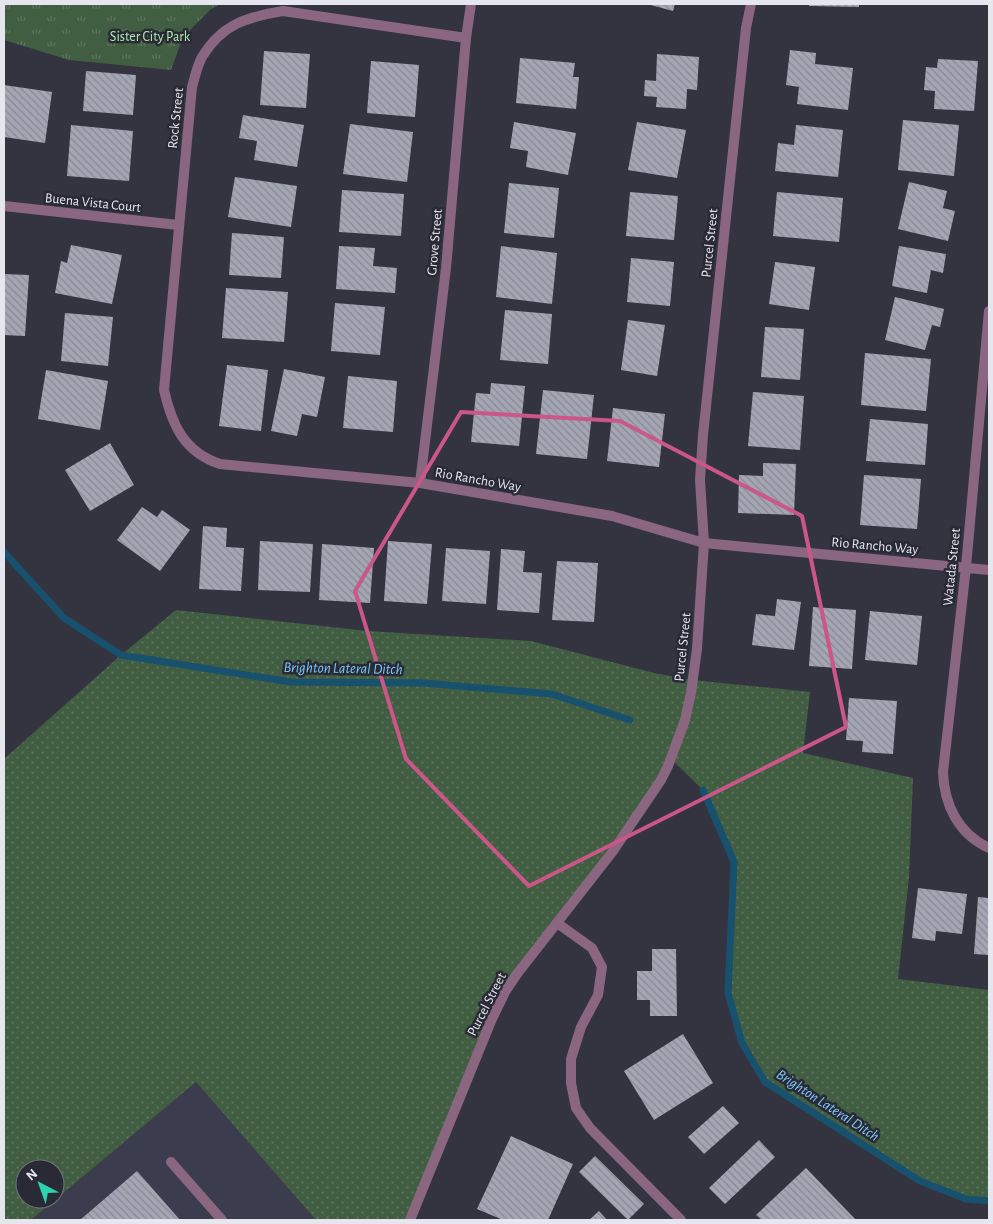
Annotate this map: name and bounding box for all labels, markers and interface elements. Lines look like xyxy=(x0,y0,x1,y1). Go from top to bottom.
park label: Sister City Park xyxy=(110,30,191,44)
street label: Rock Street xyxy=(166,86,186,149)
street label: Buena Vista Court xyxy=(44,191,142,215)
street label: Purcel Street xyxy=(699,207,721,278)
street label: Grove Street xyxy=(425,208,445,276)
street label: Rio Rancho Way xyxy=(434,466,522,494)
street label: Watada Street xyxy=(941,527,963,607)
street label: Rio Rancho Way xyxy=(831,535,919,557)
street label: Purcel Street xyxy=(672,611,694,682)
water label: Brighton Lateral Ditch xyxy=(283,660,403,677)
street label: Purcel Street xyxy=(465,970,509,1038)
water label: Brighton Lateral Ditch xyxy=(774,1067,882,1144)
north arrow xyxy=(15,1159,65,1209)
text: N xyxy=(24,1166,40,1183)

